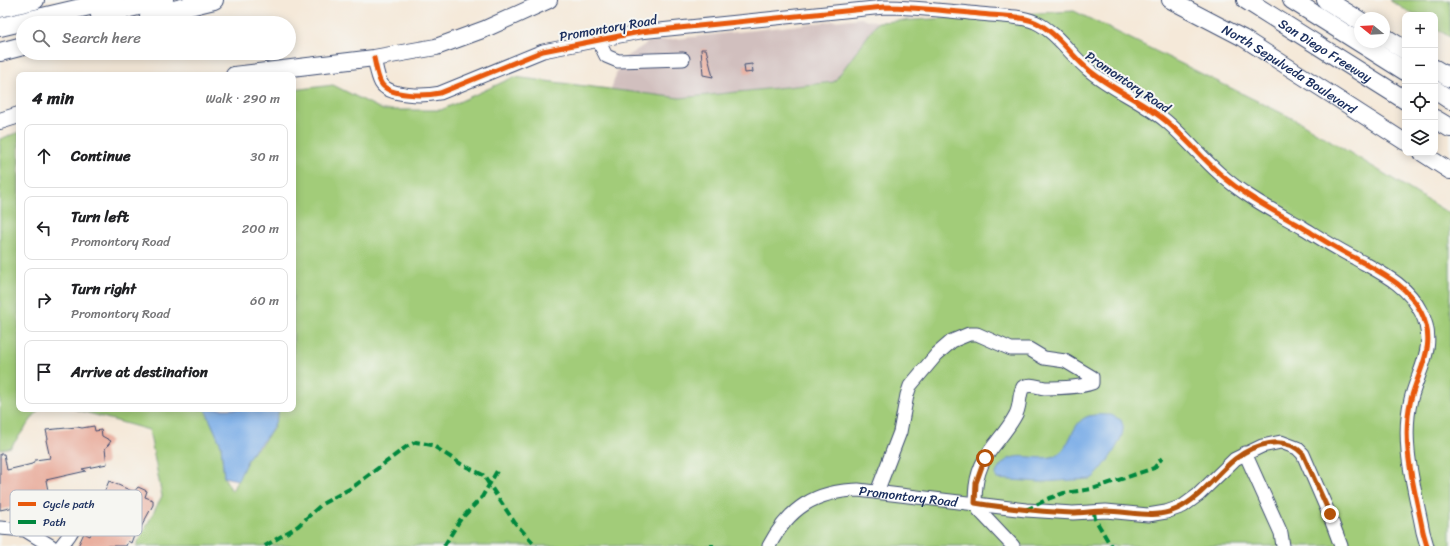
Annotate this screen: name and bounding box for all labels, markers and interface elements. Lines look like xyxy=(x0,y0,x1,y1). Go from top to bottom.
street label: Promontory Road xyxy=(557,8,660,48)
street label: San Diego Freeway xyxy=(1274,12,1377,88)
north arrow xyxy=(1354,12,1390,48)
map controls xyxy=(1402,12,1438,156)
button: + xyxy=(1402,12,1438,48)
search box xyxy=(16,16,296,60)
street label: North Sepulveda Boulevard xyxy=(1218,18,1363,120)
text: Search here xyxy=(62,25,141,51)
icon: search xyxy=(30,27,52,49)
street label: Promontory Road xyxy=(1081,45,1176,120)
button: − xyxy=(1402,48,1438,84)
text: 4 min xyxy=(32,83,74,113)
button: locate xyxy=(1402,84,1438,120)
text: Walk · 290 m xyxy=(206,87,280,110)
button: layers xyxy=(1402,120,1438,156)
text: Continue xyxy=(71,143,131,169)
icon: ahead xyxy=(33,145,55,167)
text: 30 m xyxy=(250,145,279,168)
text: Turn left xyxy=(71,204,129,230)
icon: left xyxy=(33,217,55,239)
text: 200 m xyxy=(242,217,279,240)
text: Promontory Road xyxy=(71,230,170,253)
text: Turn right xyxy=(71,276,136,302)
icon: right xyxy=(33,289,55,311)
text: 60 m xyxy=(250,289,279,312)
text: Promontory Road xyxy=(71,302,170,325)
text: Arrive at destination xyxy=(71,359,208,385)
icon: arrive xyxy=(33,361,55,383)
route start xyxy=(976,449,994,467)
street label: Promontory Road xyxy=(858,479,960,513)
legend xyxy=(10,490,142,536)
text: Cycle path xyxy=(43,495,95,514)
route end xyxy=(1321,505,1339,523)
text: Path xyxy=(43,513,66,532)

